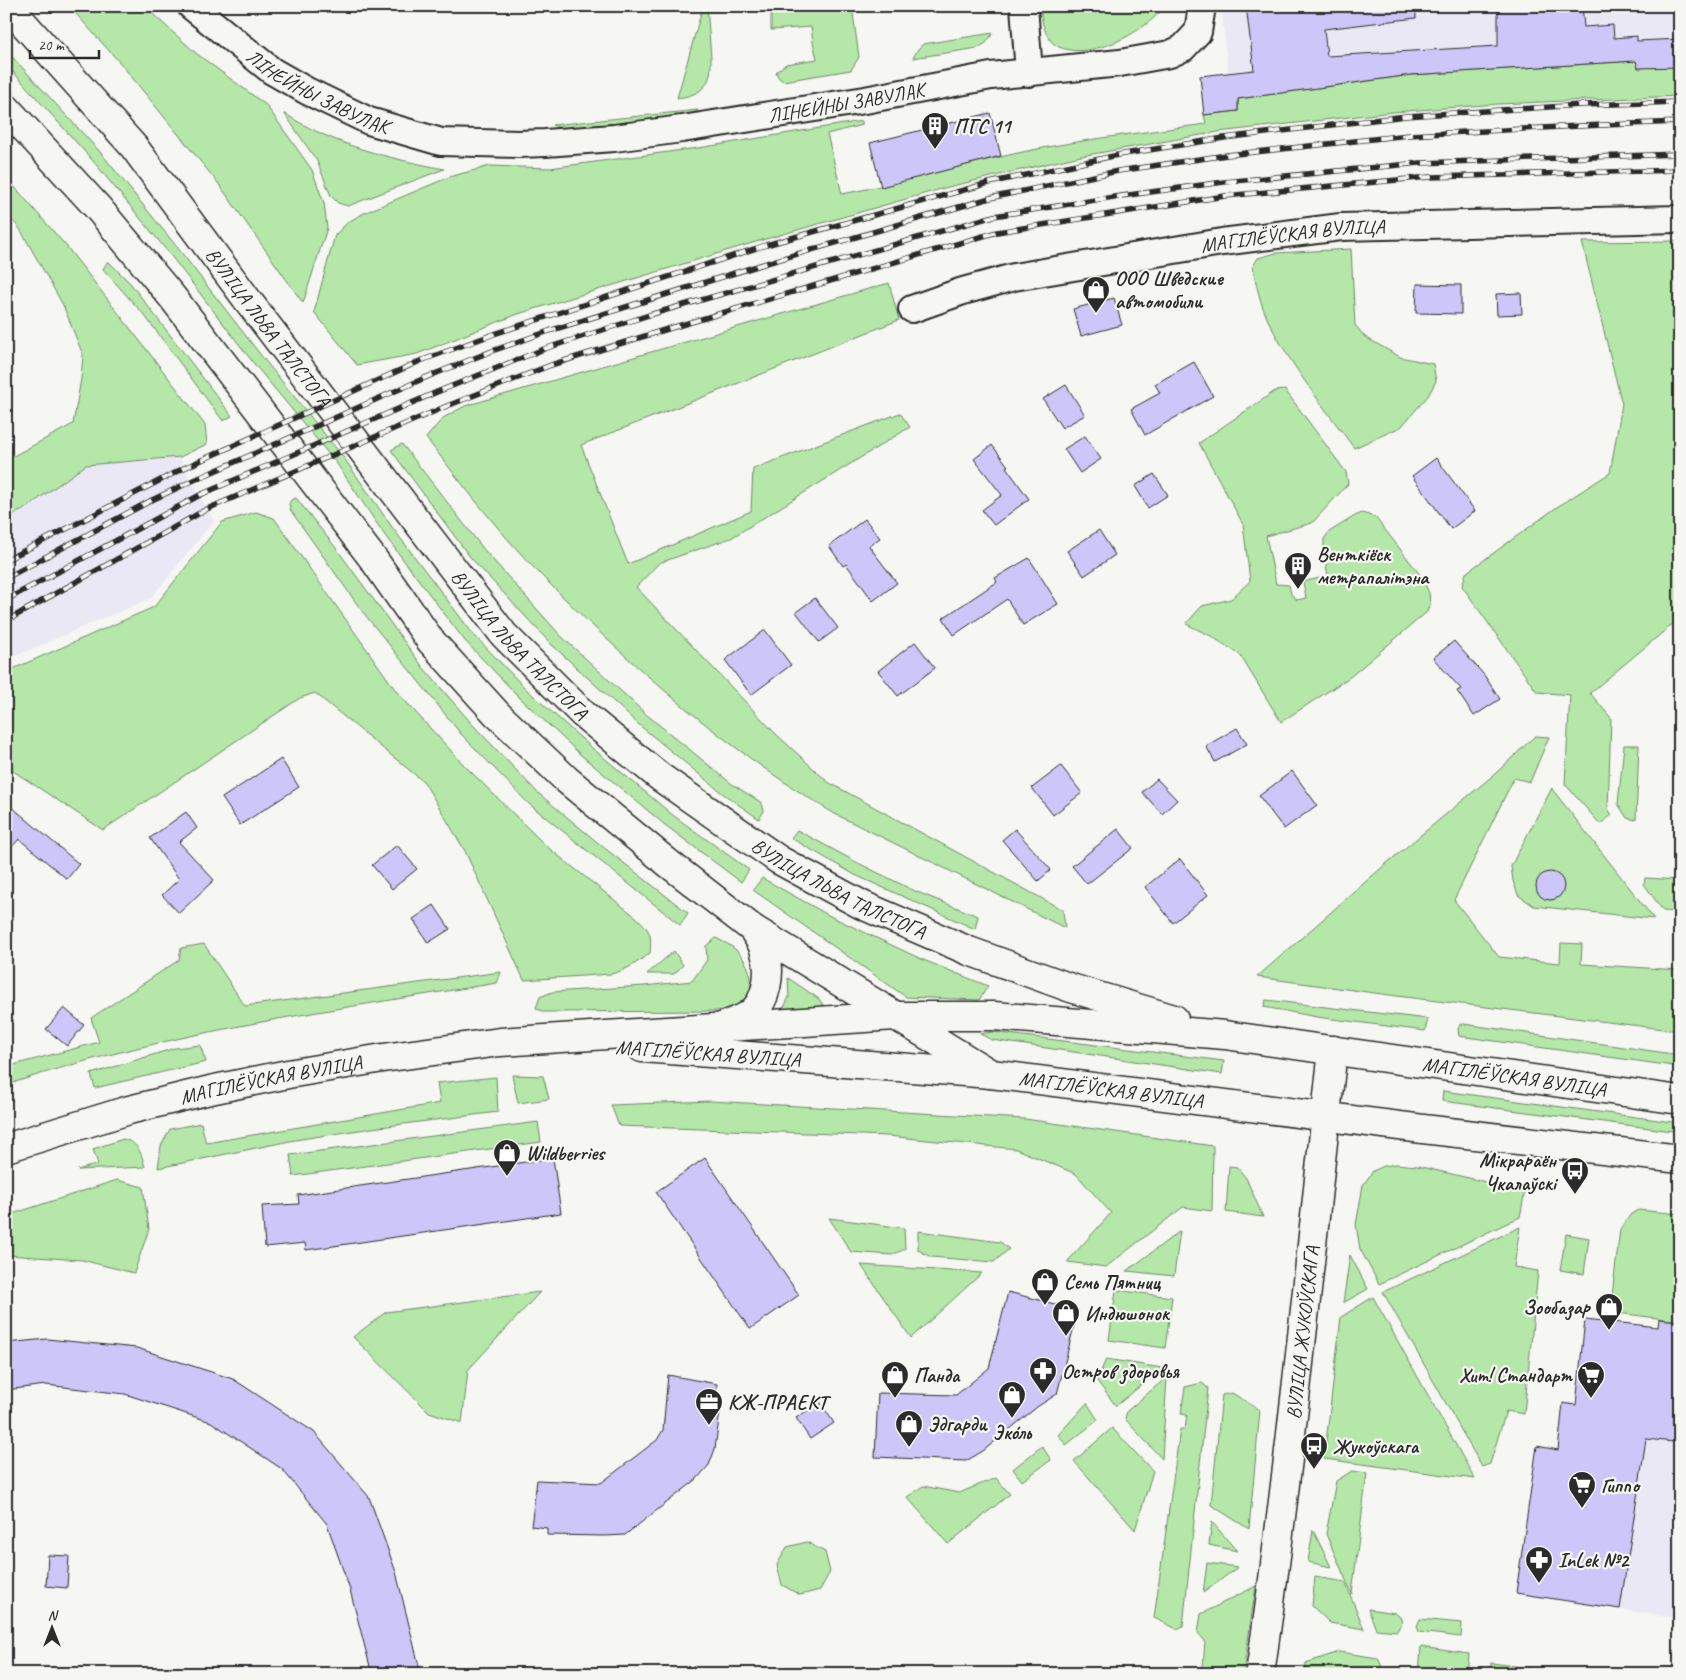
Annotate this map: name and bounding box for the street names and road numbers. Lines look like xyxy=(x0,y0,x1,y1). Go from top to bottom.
street label: ЛІНЕЙНЫ ЗАВУЛАК xyxy=(241,44,395,140)
street label: ЛІНЕЙНЫ ЗАВУЛАК xyxy=(766,76,930,128)
street label: МАГІЛЁЎСКАЯ ВУЛІЦА xyxy=(1199,214,1386,258)
street label: ВУЛІЦА ЛЬВА ТАЛСТОГА xyxy=(200,243,337,413)
street label: ВУЛІЦА ЛЬВА ТАЛСТОГА xyxy=(446,565,594,726)
street label: ВУЛІЦА ЛЬВА ТАЛСТОГА xyxy=(747,833,930,944)
street label: МАГІЛЁЎСКАЯ ВУЛІЦА xyxy=(615,1035,802,1072)
street label: МАГІЛЁЎСКАЯ ВУЛІЦА xyxy=(177,1050,365,1110)
street label: МАГІЛЁЎСКАЯ ВУЛІЦА xyxy=(1421,1051,1608,1102)
street label: МАГІЛЁЎСКАЯ ВУЛІЦА xyxy=(1018,1066,1205,1114)
street label: ВУЛІЦА ЖУКОЎСКАГА xyxy=(1281,1244,1325,1420)

